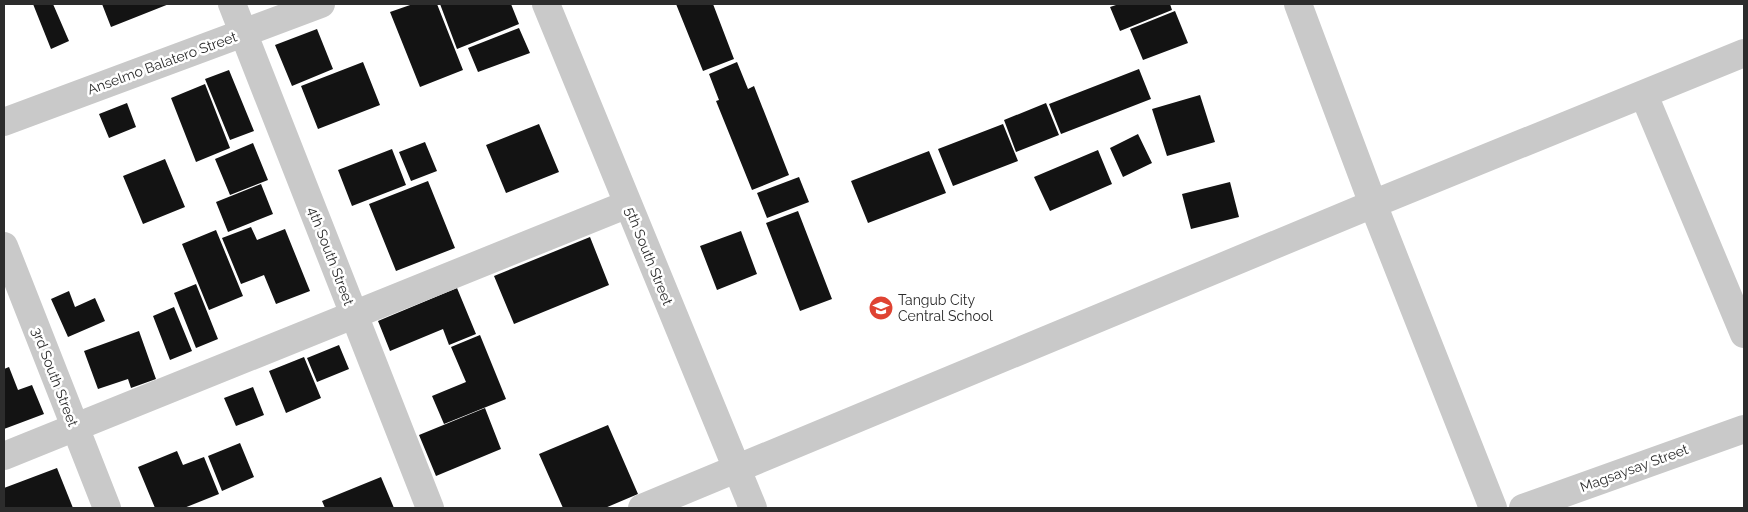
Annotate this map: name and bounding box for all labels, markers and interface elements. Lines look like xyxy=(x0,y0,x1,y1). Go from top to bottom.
street label: Anselmo Balatero Street xyxy=(85,28,239,97)
street label: 4th South Street xyxy=(305,204,357,308)
street label: 5th South Street xyxy=(622,205,676,308)
place label: Tangub City Central School xyxy=(898,292,993,324)
school or university icon: Tangub City Central School xyxy=(868,295,894,321)
street label: 3rd South Street xyxy=(29,325,81,429)
street label: Magsaysay Street xyxy=(1578,441,1691,495)

